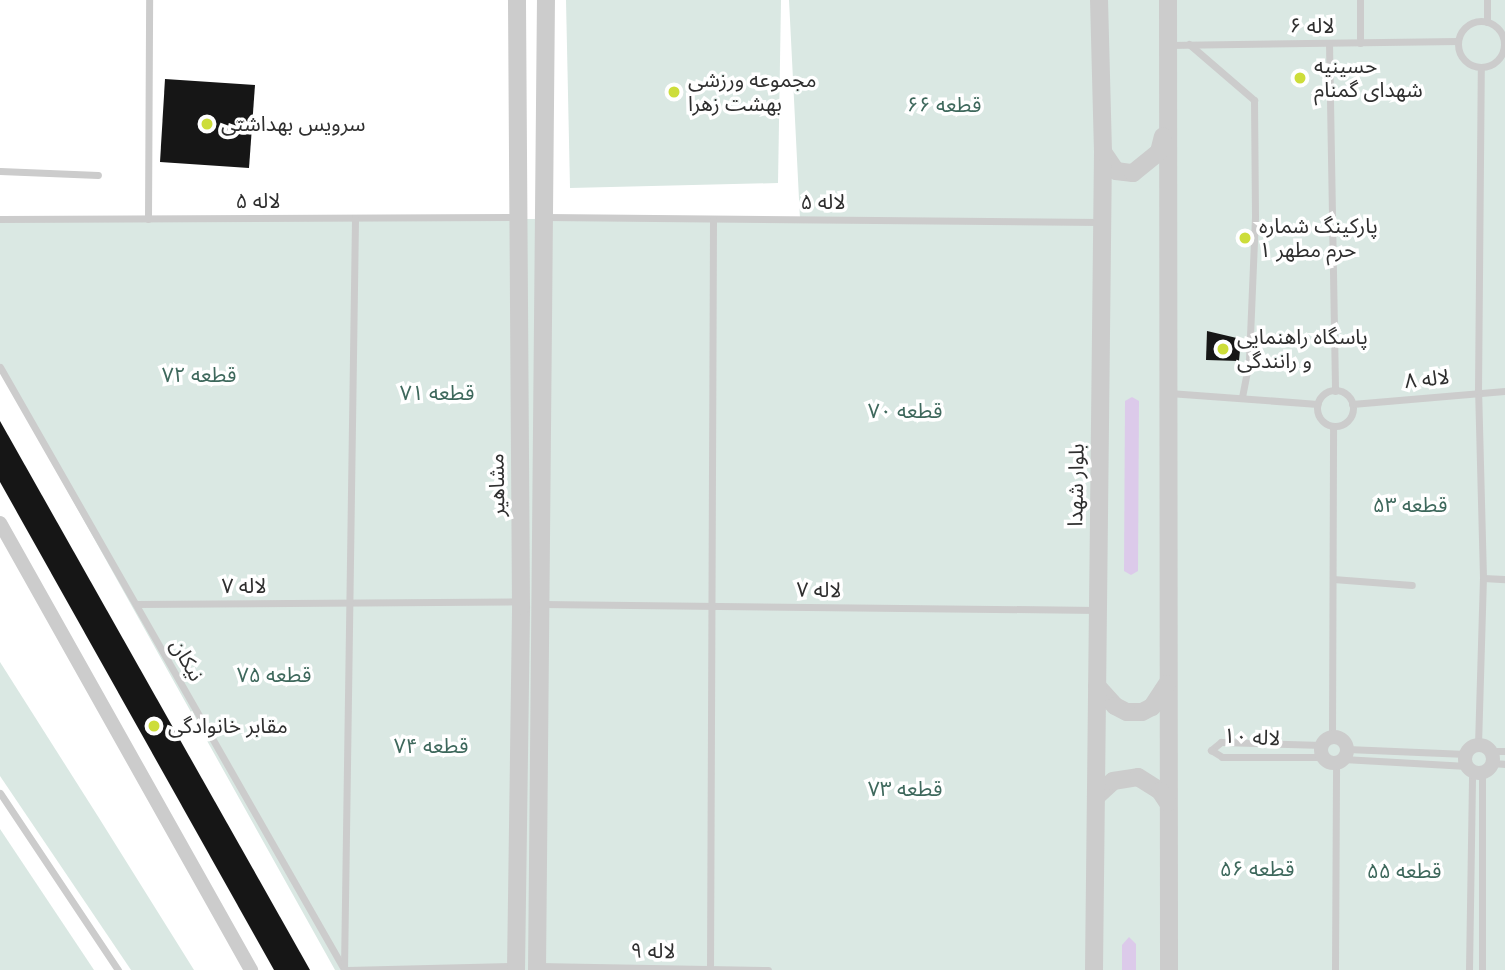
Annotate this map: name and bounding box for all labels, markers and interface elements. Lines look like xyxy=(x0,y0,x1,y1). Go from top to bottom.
street label: لاله ۶ xyxy=(1289,13,1335,39)
place label: حسینیه شهدای گمنام xyxy=(1314,53,1423,103)
place label: مجموعه ورزشی بهشت زهرا xyxy=(688,67,816,117)
marker: حسینیه شهدای گمنام xyxy=(1292,70,1308,86)
marker: مجموعه ورزشی بهشت زهرا xyxy=(666,84,682,100)
park label: قطعه ۶۶ xyxy=(907,92,981,118)
place label: سرویس بهداشتی xyxy=(221,111,366,137)
marker: سرویس بهداشتی xyxy=(199,116,215,132)
street label: لاله ۵ xyxy=(235,188,281,214)
street label: لاله ۵ xyxy=(800,189,846,215)
place label: پارکینگ شماره ۱ حرم مطهر xyxy=(1259,213,1378,263)
marker: پارکینگ شماره ۱ حرم مطهر xyxy=(1237,230,1253,246)
place label: پاسگاه راهنمایی و رانندگی xyxy=(1237,324,1368,374)
marker: پاسگاه راهنمایی و رانندگی xyxy=(1215,341,1231,357)
park label: قطعه ۷۲ xyxy=(162,362,236,388)
street label: لاله ۸ xyxy=(1403,364,1451,394)
park label: قطعه ۷۱ xyxy=(400,380,474,406)
park label: قطعه ۷۰ xyxy=(868,398,942,424)
street label: بلوار شهدا xyxy=(1063,443,1089,527)
street label: مشاهیر xyxy=(484,453,510,517)
park label: قطعه ۵۳ xyxy=(1373,492,1447,518)
street label: لاله ۷ xyxy=(221,573,267,599)
street label: لاله ۷ xyxy=(796,577,842,603)
street label: نیکان xyxy=(165,634,209,686)
park label: قطعه ۷۵ xyxy=(237,662,311,688)
place label: مقابر خانوادگی xyxy=(168,713,288,739)
marker: مقابر خانوادگی xyxy=(146,718,162,734)
street label: لاله ۱۰ xyxy=(1223,723,1281,751)
park label: قطعه ۷۴ xyxy=(394,733,468,759)
park label: قطعه ۷۳ xyxy=(868,776,942,802)
park label: قطعه ۵۶ xyxy=(1220,856,1294,882)
park label: قطعه ۵۵ xyxy=(1367,858,1441,884)
street label: لاله ۹ xyxy=(630,938,676,964)

